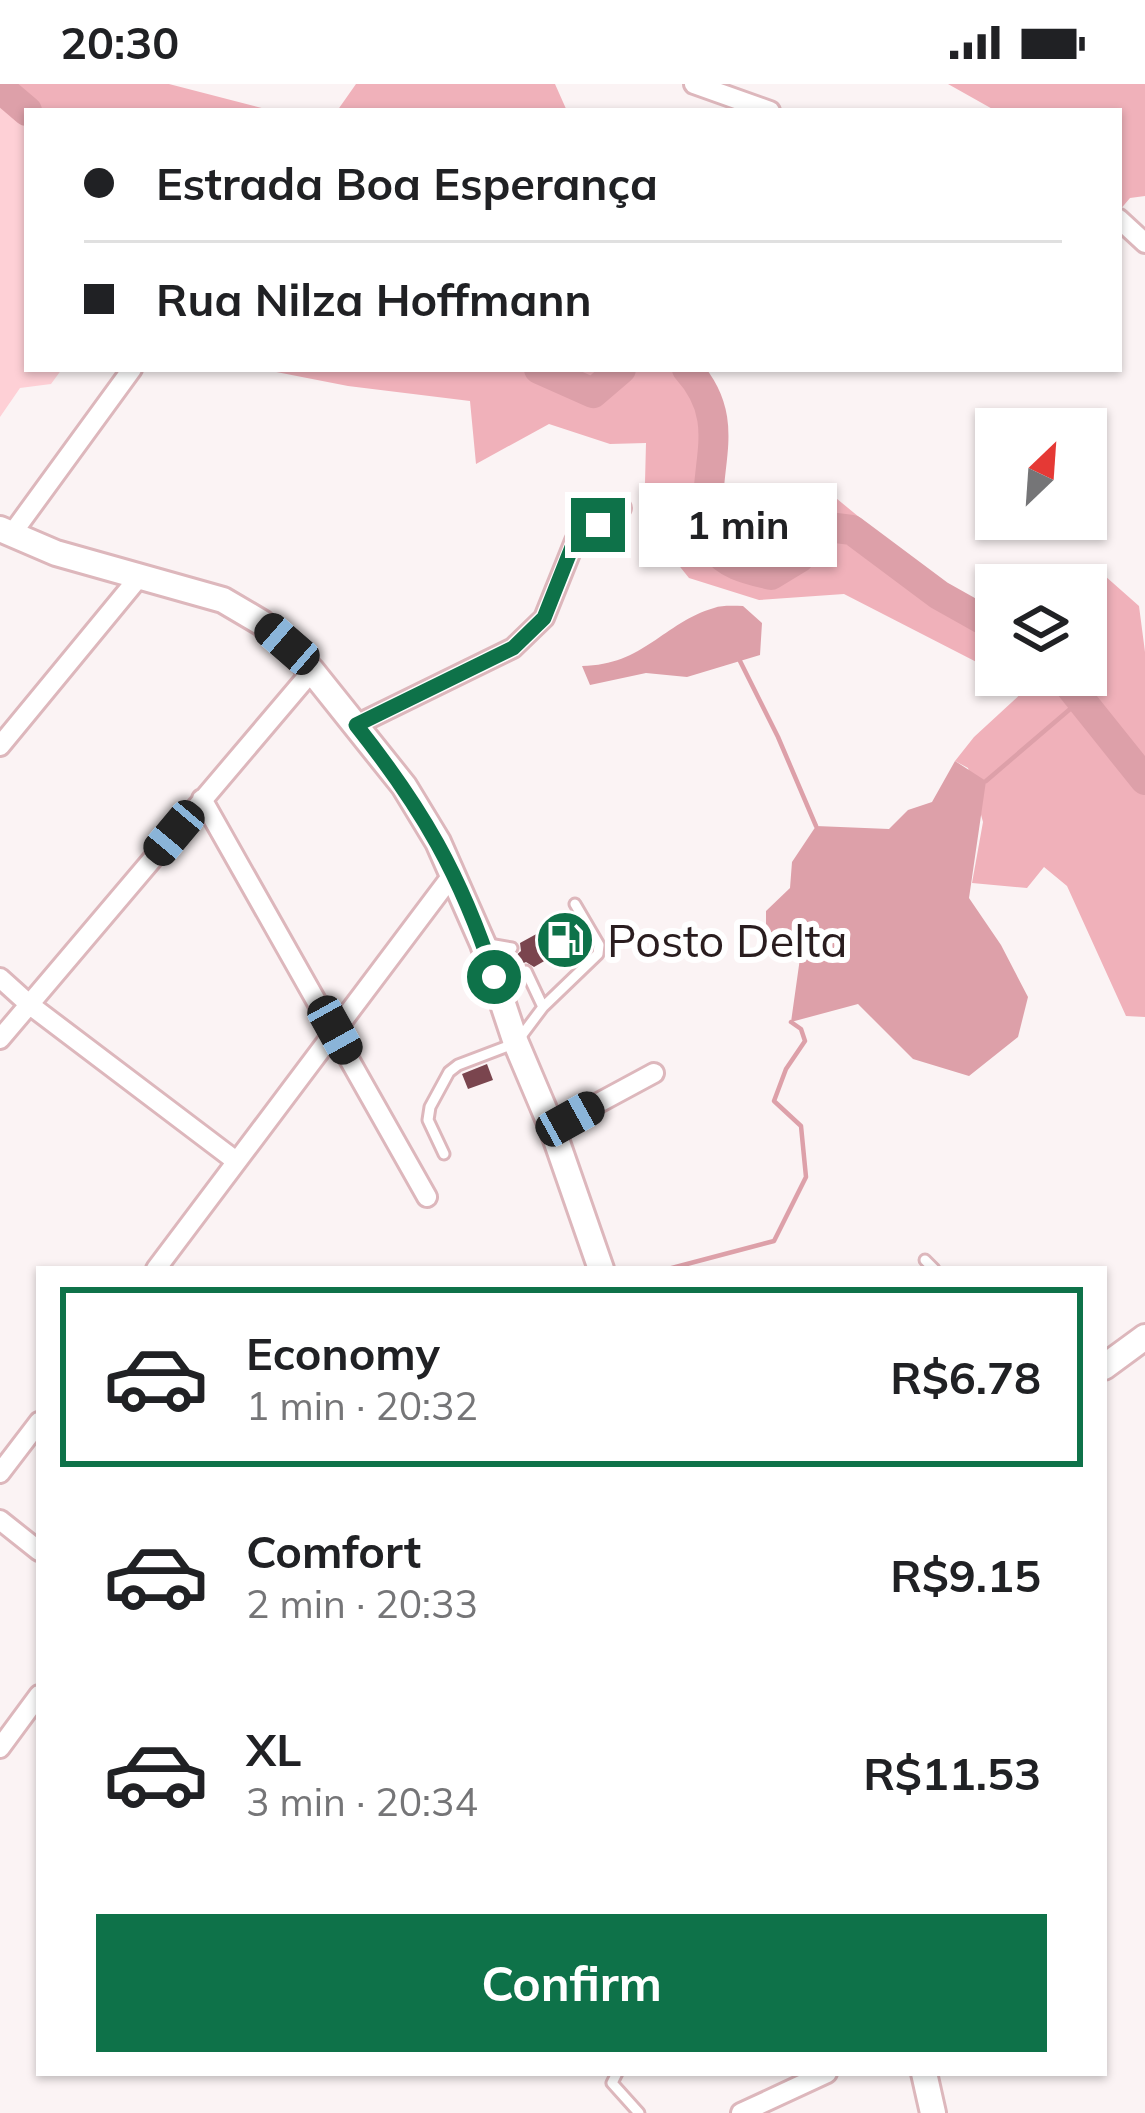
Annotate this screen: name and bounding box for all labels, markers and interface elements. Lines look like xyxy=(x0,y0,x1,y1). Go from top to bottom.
text: 20:30 xyxy=(60,14,179,70)
text: Estrada Boa Esperança xyxy=(156,155,658,211)
text: Rua Nilza Hoffmann xyxy=(156,271,592,327)
north arrow xyxy=(975,408,1107,540)
map controls xyxy=(975,408,1107,696)
callout: 1 min xyxy=(640,483,838,567)
route end xyxy=(571,498,625,552)
text: 1 min xyxy=(687,500,789,549)
button: layers xyxy=(975,564,1107,696)
car xyxy=(248,607,326,681)
car xyxy=(137,794,211,872)
fuel station icon: Posto Delta xyxy=(534,909,596,971)
place label: Posto Delta xyxy=(607,912,848,968)
route start xyxy=(467,950,521,1004)
car xyxy=(302,990,368,1070)
car xyxy=(530,1086,610,1152)
icon: car xyxy=(102,1323,210,1431)
text: Economy xyxy=(246,1325,440,1381)
text: R$6.78 xyxy=(890,1349,1041,1405)
text: 1 min · 20:32 xyxy=(246,1381,478,1430)
icon: car xyxy=(102,1521,210,1629)
text: Comfort xyxy=(246,1523,421,1579)
text: R$9.15 xyxy=(890,1547,1041,1603)
text: 2 min · 20:33 xyxy=(246,1579,478,1628)
icon: car xyxy=(102,1719,210,1827)
text: XL xyxy=(246,1721,301,1777)
text: R$11.53 xyxy=(863,1745,1041,1801)
text: 3 min · 20:34 xyxy=(246,1777,478,1826)
button: Confirm xyxy=(96,1914,1047,2052)

